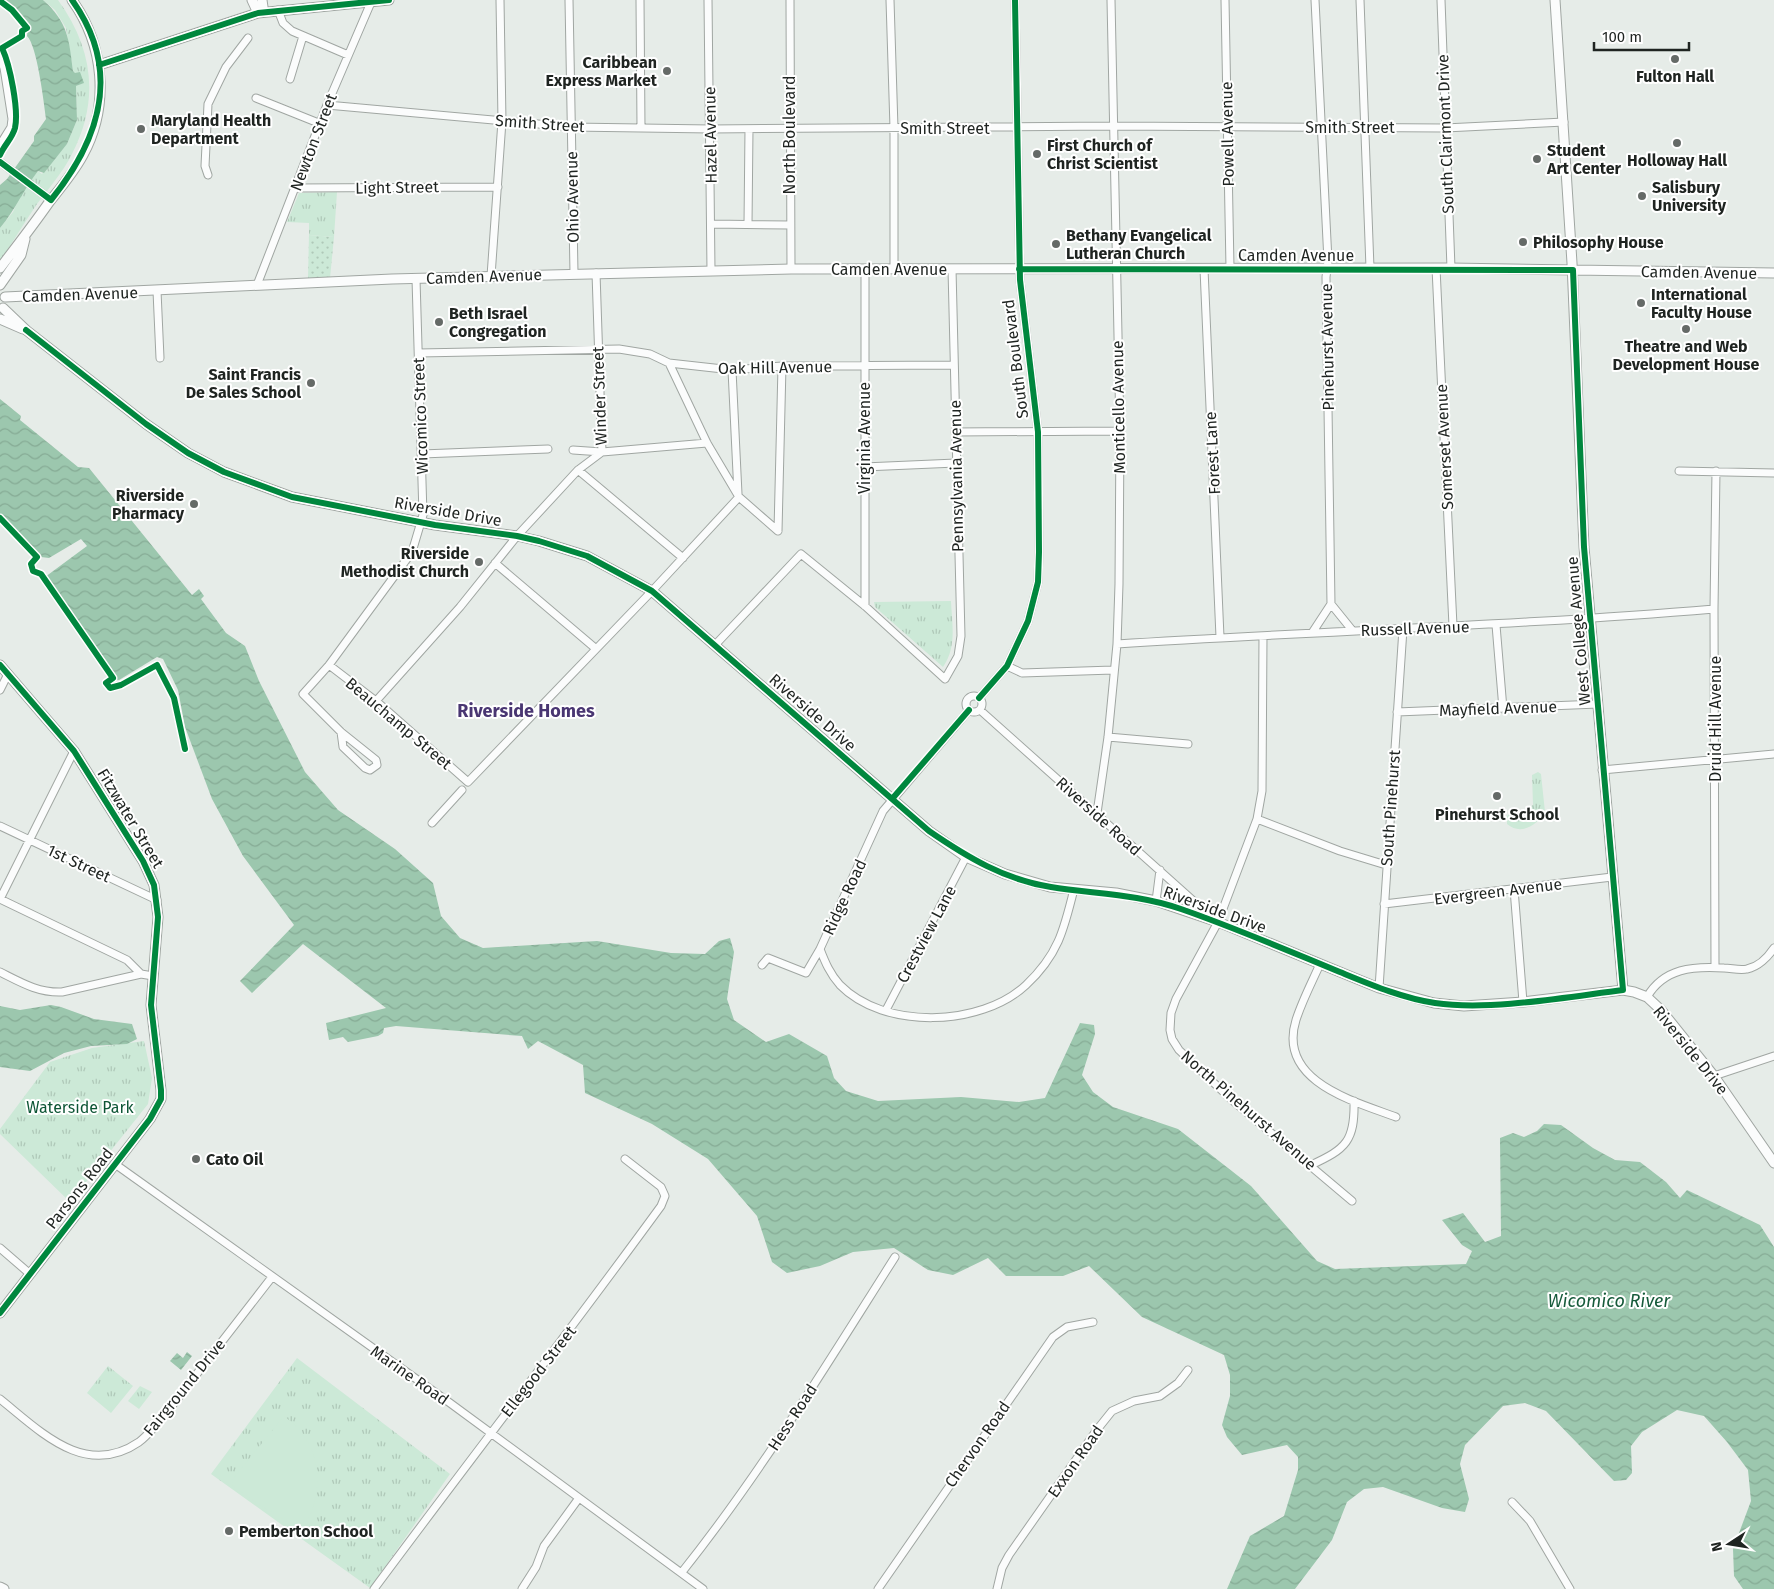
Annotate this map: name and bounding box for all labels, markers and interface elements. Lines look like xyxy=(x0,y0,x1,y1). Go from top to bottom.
scale bar xyxy=(1594,20,1689,52)
text: 100 m xyxy=(1602,28,1642,46)
place label: Caribbean Express Market xyxy=(546,53,658,90)
marker: Fulton Hall xyxy=(1669,53,1681,65)
street label: South Clairmont Drive xyxy=(1433,54,1458,214)
marker: Caribbean Express Market xyxy=(661,65,673,77)
place label: Fulton Hall xyxy=(1636,67,1714,86)
street label: North Boulevard xyxy=(780,75,799,195)
street label: Powell Avenue xyxy=(1217,81,1238,187)
street label: Hazel Avenue xyxy=(700,86,721,184)
street label: Newton Street xyxy=(286,90,341,194)
place label: Maryland Health Department xyxy=(151,111,271,148)
street label: Smith Street xyxy=(495,111,586,136)
street label: Smith Street xyxy=(1305,118,1395,137)
street label: Smith Street xyxy=(900,119,990,138)
marker: Maryland Health Department xyxy=(135,123,147,135)
place label: First Church of Christ Scientist xyxy=(1047,136,1159,173)
marker: Holloway Hall xyxy=(1671,137,1683,149)
place label: Student Art Center xyxy=(1546,141,1621,178)
marker: First Church of Christ Scientist xyxy=(1031,148,1043,160)
street label: Ohio Avenue xyxy=(562,151,583,243)
place label: Holloway Hall xyxy=(1627,151,1727,170)
marker: Student Art Center xyxy=(1531,153,1543,165)
street label: Light Street xyxy=(355,177,439,198)
place label: Salisbury University xyxy=(1652,178,1727,215)
marker: Salisbury University xyxy=(1636,190,1648,202)
place label: Bethany Evangelical Lutheran Church xyxy=(1066,226,1212,263)
place label: Philosophy House xyxy=(1533,233,1664,252)
marker: Philosophy House xyxy=(1517,236,1529,248)
marker: Bethany Evangelical Lutheran Church xyxy=(1050,238,1062,250)
street label: Camden Avenue xyxy=(1238,246,1354,265)
street label: Camden Avenue xyxy=(831,260,947,279)
street label: Camden Avenue xyxy=(1641,262,1757,283)
street label: Camden Avenue xyxy=(426,265,542,288)
street label: Camden Avenue xyxy=(22,283,138,306)
street label: Pinehurst Avenue xyxy=(1317,283,1338,411)
place label: International Faculty House xyxy=(1651,285,1752,322)
marker: International Faculty House xyxy=(1635,297,1647,309)
street label: South Boulevard xyxy=(999,298,1032,420)
place label: Beth Israel Congregation xyxy=(449,304,547,341)
marker: Beth Israel Congregation xyxy=(433,316,445,328)
marker: Theatre and Web Development House xyxy=(1680,323,1692,335)
place label: Theatre and Web Development House xyxy=(1613,337,1760,374)
street label: Monticello Avenue xyxy=(1108,340,1129,474)
street label: Winder Street xyxy=(588,346,611,446)
street label: Wicomico Street xyxy=(409,357,432,475)
street label: Oak Hill Avenue xyxy=(718,357,832,378)
place label: Saint Francis De Sales School xyxy=(186,365,301,402)
marker: Saint Francis De Sales School xyxy=(305,377,317,389)
street label: Virginia Avenue xyxy=(855,382,874,494)
street label: Somerset Avenue xyxy=(1432,384,1457,510)
street label: Pennsylvania Avenue xyxy=(946,400,967,552)
street label: Forest Lane xyxy=(1201,411,1224,495)
place label: Riverside Pharmacy xyxy=(112,486,185,523)
street label: Riverside Drive xyxy=(393,493,503,530)
marker: Riverside Pharmacy xyxy=(188,498,200,510)
place label: Riverside Methodist Church xyxy=(341,544,469,581)
marker: Riverside Methodist Church xyxy=(473,556,485,568)
street label: West College Avenue xyxy=(1563,556,1594,706)
street label: Russell Avenue xyxy=(1360,617,1470,640)
street label: Druid Hill Avenue xyxy=(1706,656,1725,782)
street label: Riverside Drive xyxy=(765,670,860,755)
street label: Beauchamp Street xyxy=(342,673,456,774)
street label: Mayfield Avenue xyxy=(1439,697,1557,720)
district label: Riverside Homes xyxy=(457,700,595,722)
street label: South Pinehurst xyxy=(1377,749,1404,867)
street label: Fitzwater Street xyxy=(93,765,168,872)
street label: Riverside Road xyxy=(1052,773,1145,860)
marker: Pinehurst School xyxy=(1491,790,1503,802)
place label: Pinehurst School xyxy=(1435,805,1559,824)
street label: 1st Street xyxy=(44,841,114,886)
street label: Ridge Road xyxy=(819,856,870,938)
street label: Evergreen Avenue xyxy=(1433,874,1563,909)
street label: Crestview Lane xyxy=(893,882,960,986)
street label: Riverside Drive xyxy=(1161,882,1269,937)
street label: Riverside Drive xyxy=(1649,1002,1732,1099)
street label: North Pinehurst Avenue xyxy=(1177,1046,1320,1174)
park label: Waterside Park xyxy=(26,1098,135,1117)
street label: Parsons Road xyxy=(42,1144,117,1233)
place label: Cato Oil xyxy=(206,1150,263,1169)
marker: Cato Oil xyxy=(190,1153,202,1165)
water label: Wicomico River xyxy=(1548,1290,1671,1312)
street label: Ellegood Street xyxy=(497,1322,580,1421)
street label: Fairground Drive xyxy=(139,1335,229,1440)
street label: Marine Road xyxy=(367,1342,452,1409)
street label: Hess Road xyxy=(764,1380,821,1454)
street label: Chervon Road xyxy=(941,1398,1014,1491)
street label: Exxon Road xyxy=(1044,1422,1107,1501)
north arrow xyxy=(1704,1519,1754,1569)
place label: Pemberton School xyxy=(239,1522,373,1541)
marker: Pemberton School xyxy=(223,1525,235,1537)
text: N xyxy=(1707,1540,1726,1553)

